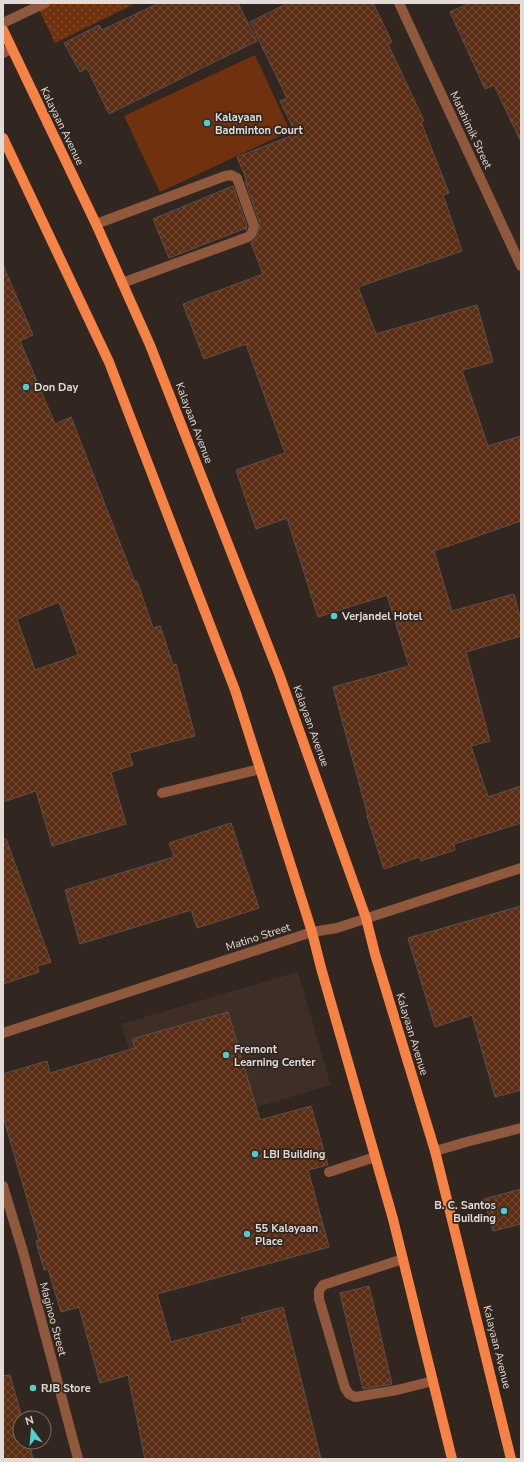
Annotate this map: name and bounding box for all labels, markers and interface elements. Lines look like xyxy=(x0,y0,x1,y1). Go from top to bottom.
street label: Kalayaan Avenue xyxy=(37,84,88,168)
street label: Matahimik Street xyxy=(446,89,496,171)
place label: Kalayaan Badminton Court xyxy=(215,110,303,138)
marker: Kalayaan Badminton Court xyxy=(202,118,212,128)
place label: Don Day xyxy=(34,380,78,395)
street label: Kalayaan Avenue xyxy=(172,380,216,466)
marker: Don Day xyxy=(21,382,31,392)
place label: Verjandel Hotel xyxy=(341,609,423,624)
marker: Verjandel Hotel xyxy=(329,611,339,621)
street label: Kalayaan Avenue xyxy=(289,683,333,769)
street label: Matino Street xyxy=(224,919,292,954)
street label: Kalayaan Avenue xyxy=(392,991,432,1077)
place label: Fremont Learning Center xyxy=(234,1042,316,1070)
marker: Fremont Learning Center xyxy=(221,1050,231,1060)
place label: LBI Building xyxy=(263,1147,326,1162)
marker: LBI Building xyxy=(250,1149,260,1159)
place label: B. C. Santos Building xyxy=(434,1198,496,1226)
marker: B. C. Santos Building xyxy=(499,1206,509,1216)
place label: 55 Kalayaan Place xyxy=(255,1221,318,1249)
marker: 55 Kalayaan Place xyxy=(242,1229,252,1239)
street label: Maginoo Street xyxy=(36,1281,70,1358)
street label: Kalayaan Avenue xyxy=(479,1304,515,1390)
place label: RJB Store xyxy=(41,1381,91,1396)
marker: RJB Store xyxy=(28,1383,38,1393)
north arrow xyxy=(12,1410,52,1450)
text: N xyxy=(23,1413,35,1429)

